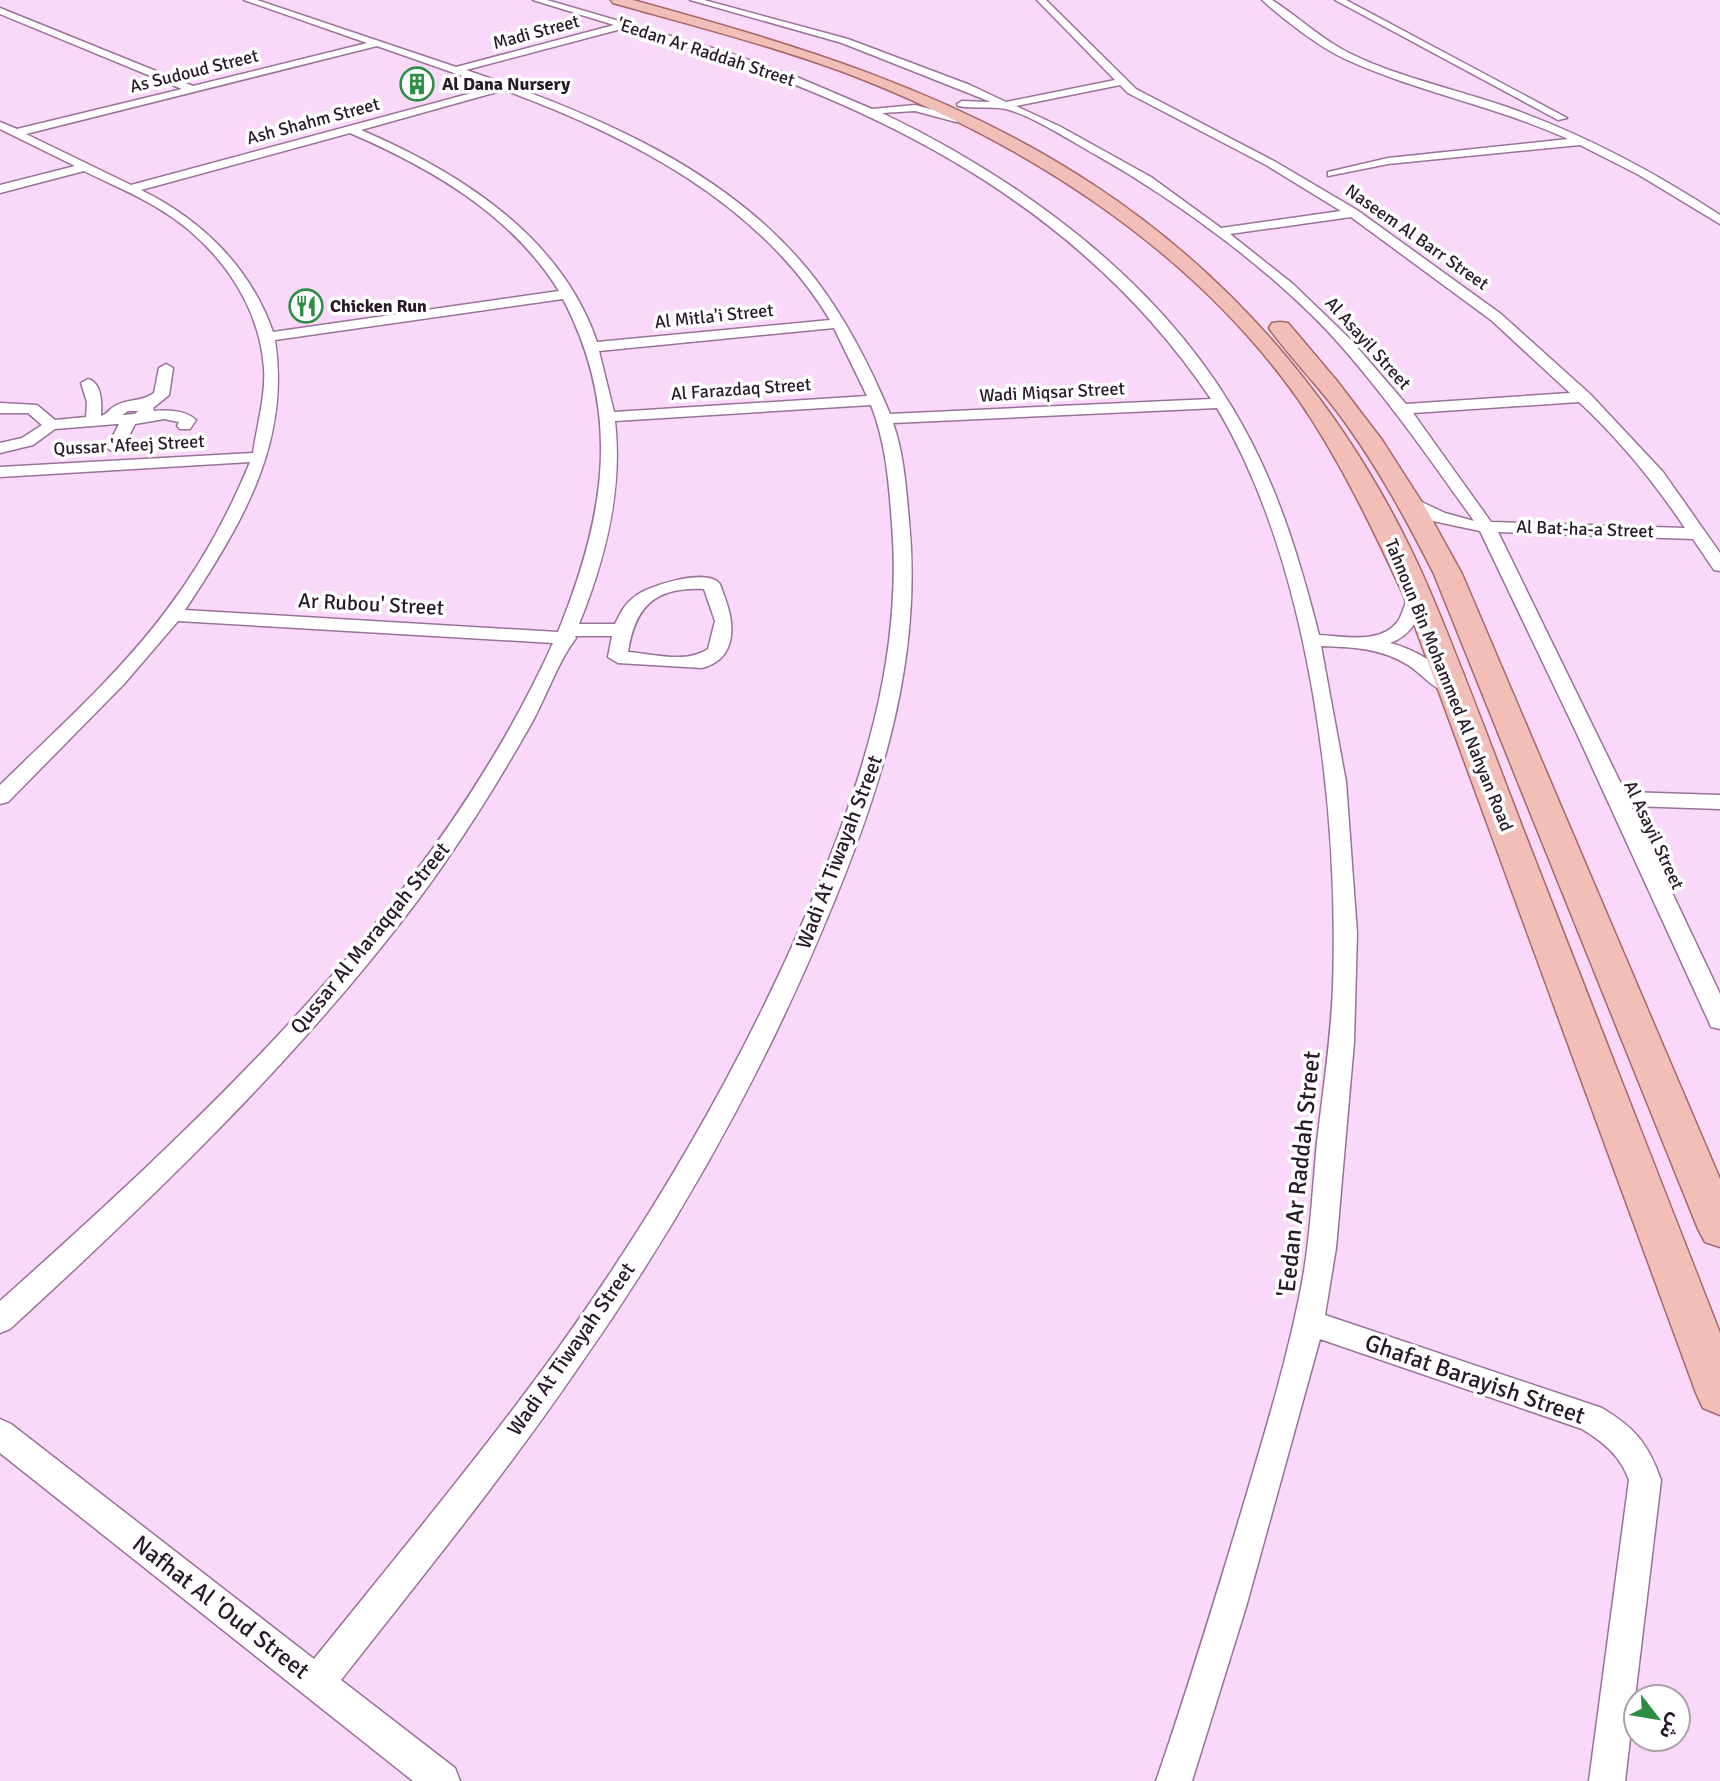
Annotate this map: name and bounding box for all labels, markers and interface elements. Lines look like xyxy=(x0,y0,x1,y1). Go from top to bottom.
street label: Madi Street xyxy=(490,10,582,54)
street label: 'Eedan Ar Raddah Street xyxy=(614,13,798,91)
street label: As Sudoud Street xyxy=(127,44,261,98)
building icon: Al Dana Nursery xyxy=(398,65,436,103)
place label: Al Dana Nursery xyxy=(442,73,570,95)
street label: Ash Shahm Street xyxy=(244,93,382,149)
street label: Naseem Al Barr Street xyxy=(1341,179,1493,295)
restaurant icon: Chicken Run xyxy=(287,287,325,325)
street label: Al Asayil Street xyxy=(1321,292,1415,394)
place label: Chicken Run xyxy=(330,295,427,317)
street label: Al Mitla'i Street xyxy=(653,299,775,333)
street label: Al Farazdaq Street xyxy=(670,373,812,405)
street label: Wadi Miqsar Street xyxy=(979,377,1125,407)
street label: Qussar 'Afeej Street xyxy=(53,430,205,460)
street label: Al Bat-ha-a Street xyxy=(1516,516,1654,542)
street label: Tahnoun Bin Mohammed Al Nahyan Road xyxy=(1380,536,1518,834)
street label: Ar Rubou' Street xyxy=(297,587,445,621)
street label: Wadi At Tiwayah Street xyxy=(790,751,888,953)
street label: Al Asayil Street xyxy=(1619,777,1689,893)
street label: Qussar Al Maraqqah Street xyxy=(285,837,455,1039)
street label: 'Eedan Ar Raddah Street xyxy=(1271,1050,1327,1298)
street label: Wadi At Tiwayah Street xyxy=(501,1257,641,1441)
street label: Ghafat Barayish Street xyxy=(1361,1327,1589,1431)
street label: Nafhat Al 'Oud Street xyxy=(127,1529,315,1685)
north arrow xyxy=(1622,1683,1692,1753)
text: ش xyxy=(1654,1709,1688,1744)

